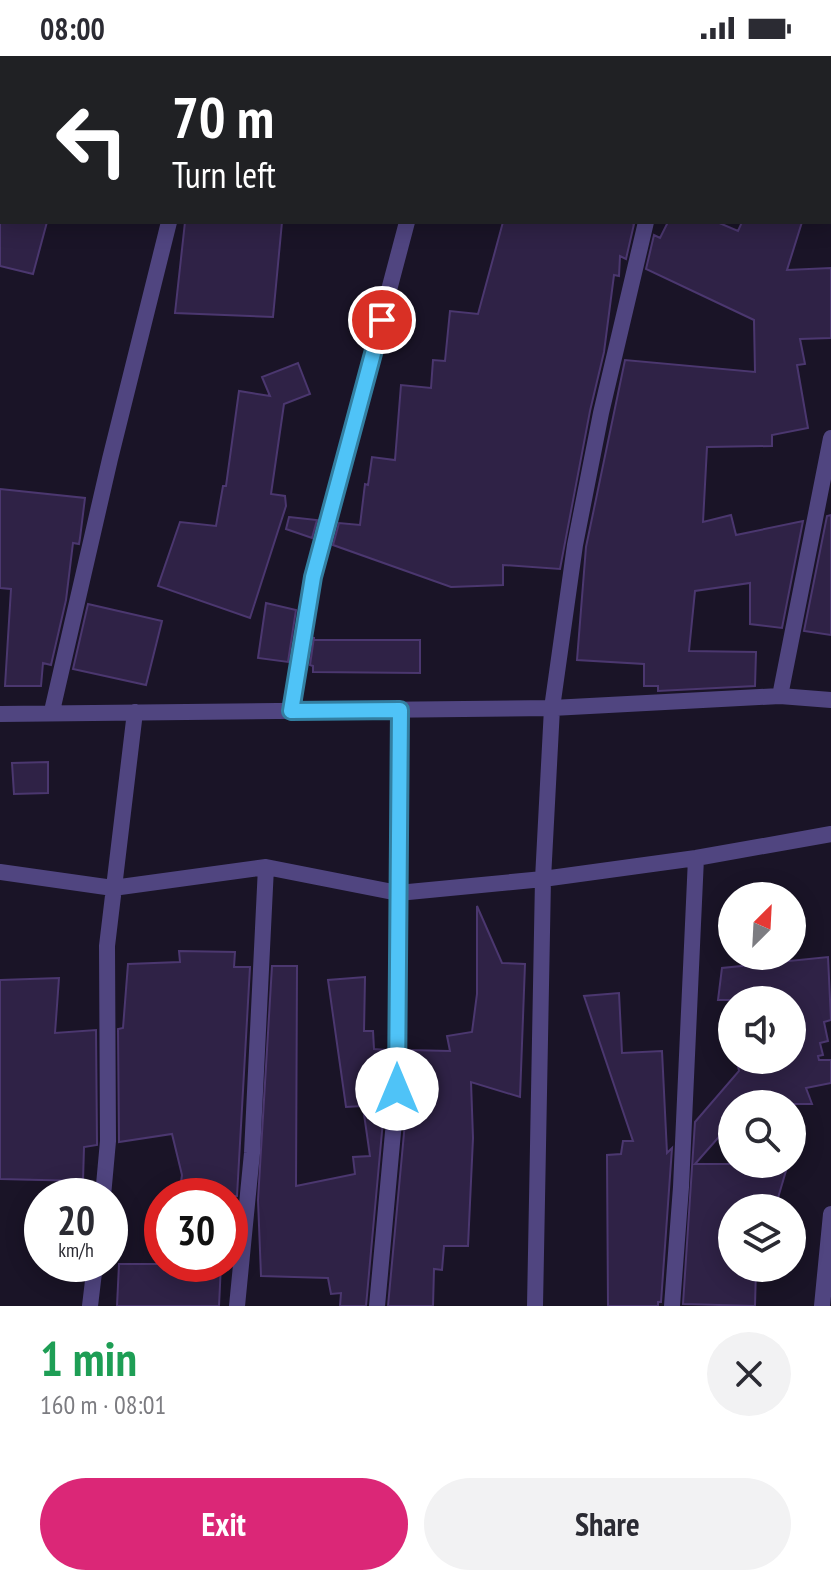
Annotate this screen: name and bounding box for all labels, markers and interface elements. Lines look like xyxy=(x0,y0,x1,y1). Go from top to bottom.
text: 08:00 xyxy=(40,9,105,48)
text: 70 m xyxy=(172,81,274,153)
icon: left xyxy=(40,88,144,192)
text: Turn left xyxy=(172,151,276,198)
pin xyxy=(348,286,416,354)
icon: arrive xyxy=(360,298,404,342)
north arrow xyxy=(718,882,806,970)
map controls xyxy=(718,882,806,1282)
button: sound xyxy=(718,986,806,1074)
position arrow xyxy=(355,1047,439,1131)
button: search xyxy=(718,1090,806,1178)
speed limit sign: 30 xyxy=(144,1178,248,1282)
text: 20 xyxy=(57,1194,95,1246)
button: layers xyxy=(718,1194,806,1282)
text: km/h xyxy=(58,1237,94,1263)
text: 1 min xyxy=(40,1327,137,1389)
button: close xyxy=(707,1332,791,1416)
text: 160 m · 08:01 xyxy=(40,1388,166,1421)
button: Exit xyxy=(40,1478,408,1570)
button: Share xyxy=(424,1478,791,1570)

